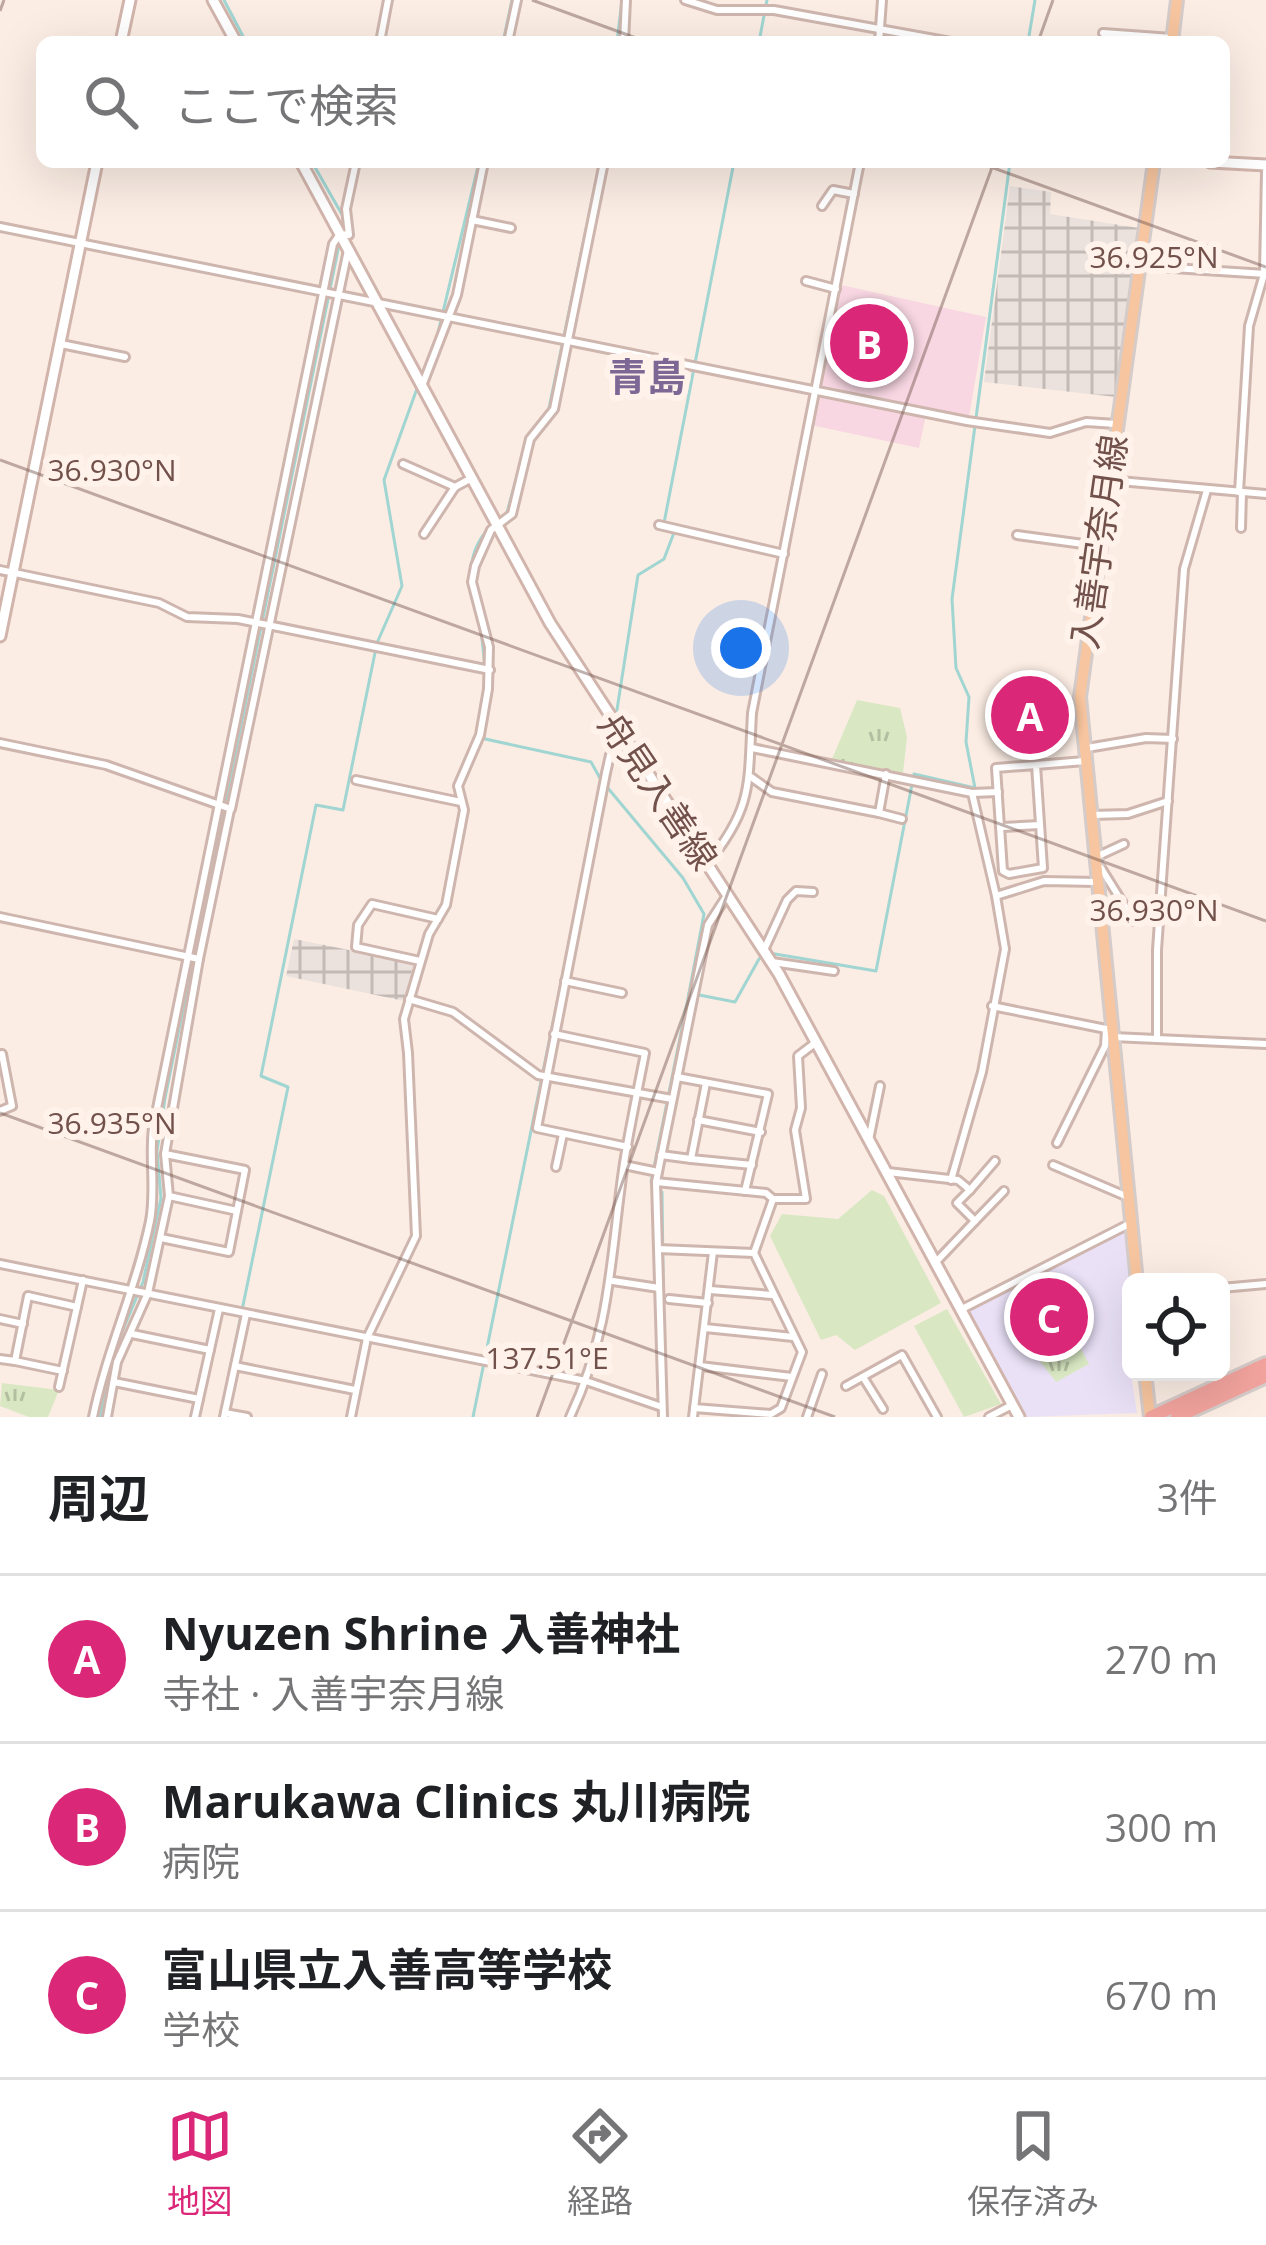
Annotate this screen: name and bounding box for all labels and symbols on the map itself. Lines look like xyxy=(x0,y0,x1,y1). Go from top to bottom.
text: 36.925°N xyxy=(1089,236,1219,277)
pin: B xyxy=(830,298,908,388)
district label: 青島 xyxy=(608,349,686,402)
street label: 入善宇奈月線 xyxy=(1059,432,1138,652)
text: 36.930°N xyxy=(47,449,177,490)
your location xyxy=(711,618,771,678)
pin: A xyxy=(991,670,1069,760)
street label: 舟見入善線 xyxy=(588,702,729,879)
text: 36.930°N xyxy=(1089,889,1219,930)
text: 36.935°N xyxy=(47,1102,177,1143)
pin: C xyxy=(1010,1272,1088,1362)
text: 137.51°E xyxy=(485,1337,609,1378)

